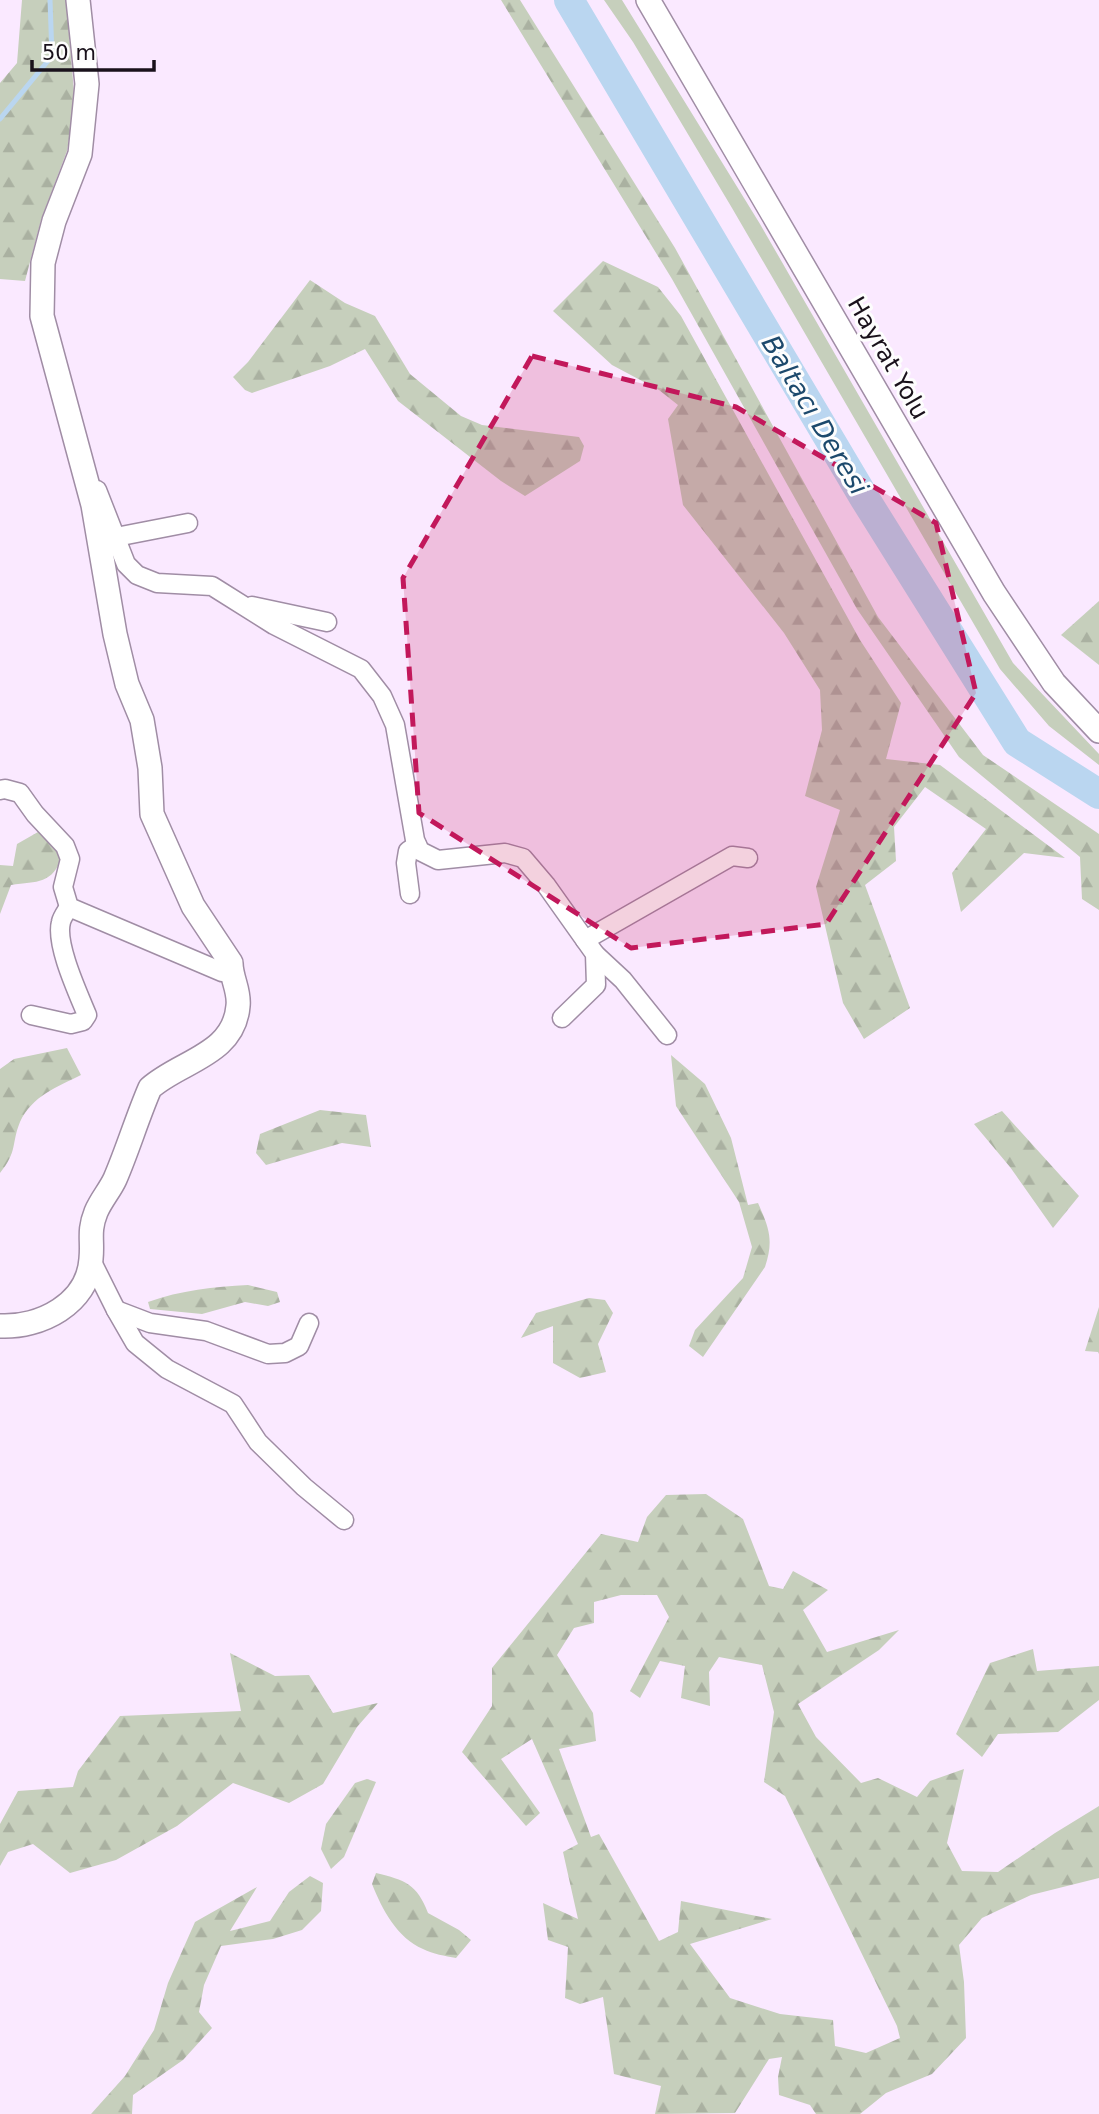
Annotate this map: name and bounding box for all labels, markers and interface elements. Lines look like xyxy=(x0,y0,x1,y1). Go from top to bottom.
scale bar xyxy=(32,28,154,72)
text: 50 m xyxy=(42,41,96,65)
street label: Hayrat Yolu xyxy=(842,292,934,424)
water label: Baltacı Deresi xyxy=(756,330,875,501)

